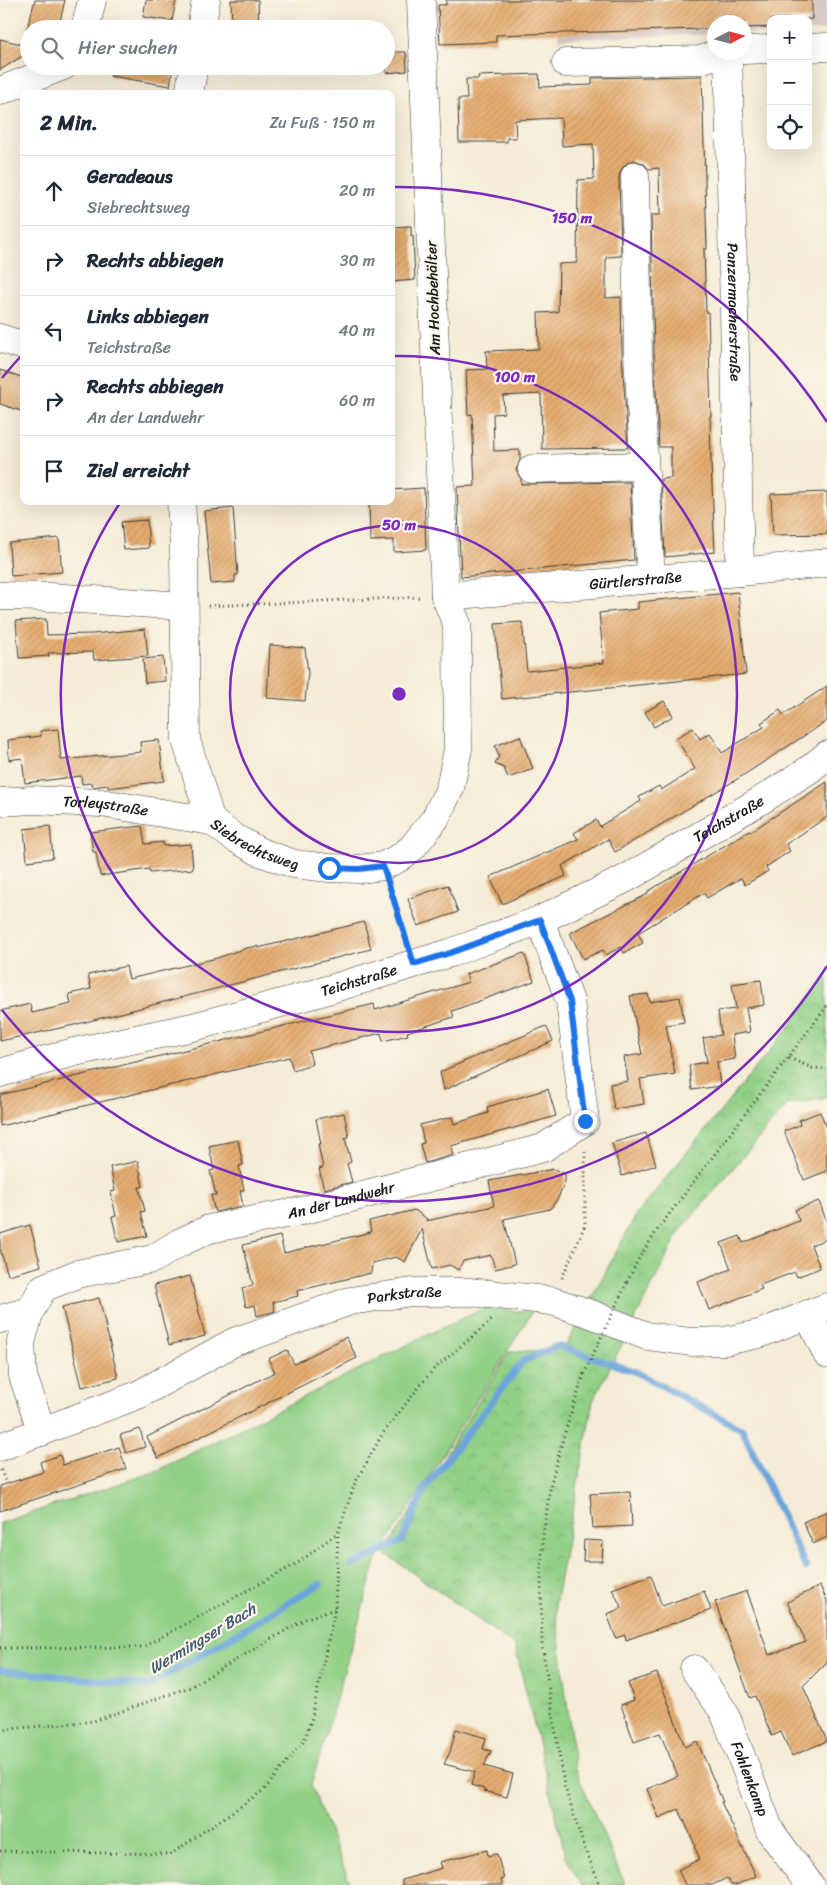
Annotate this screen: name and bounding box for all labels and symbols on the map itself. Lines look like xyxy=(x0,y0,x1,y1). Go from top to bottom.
north arrow xyxy=(707,15,752,60)
text: 150 m xyxy=(552,205,593,231)
street label: Am Hochbehälter xyxy=(418,240,448,357)
street label: Panzermacherstraße xyxy=(719,243,749,381)
text: 100 m xyxy=(495,364,536,390)
text: 50 m xyxy=(382,512,417,538)
street label: Gürtlerstraße xyxy=(588,564,683,597)
centre of rings xyxy=(390,685,408,703)
street label: Torleystraße xyxy=(62,788,150,824)
street label: Teichstraße xyxy=(688,788,770,850)
street label: Siebrechtsweg xyxy=(205,811,300,877)
route start xyxy=(318,857,341,880)
street label: Teichstraße xyxy=(318,957,401,1004)
route end xyxy=(574,1110,597,1133)
street label: An der Landwehr xyxy=(284,1174,398,1227)
street label: Parkstraße xyxy=(365,1279,442,1311)
water label: Wermingser Bach xyxy=(143,1594,263,1682)
street label: Fohlenkamp xyxy=(723,1737,776,1820)

